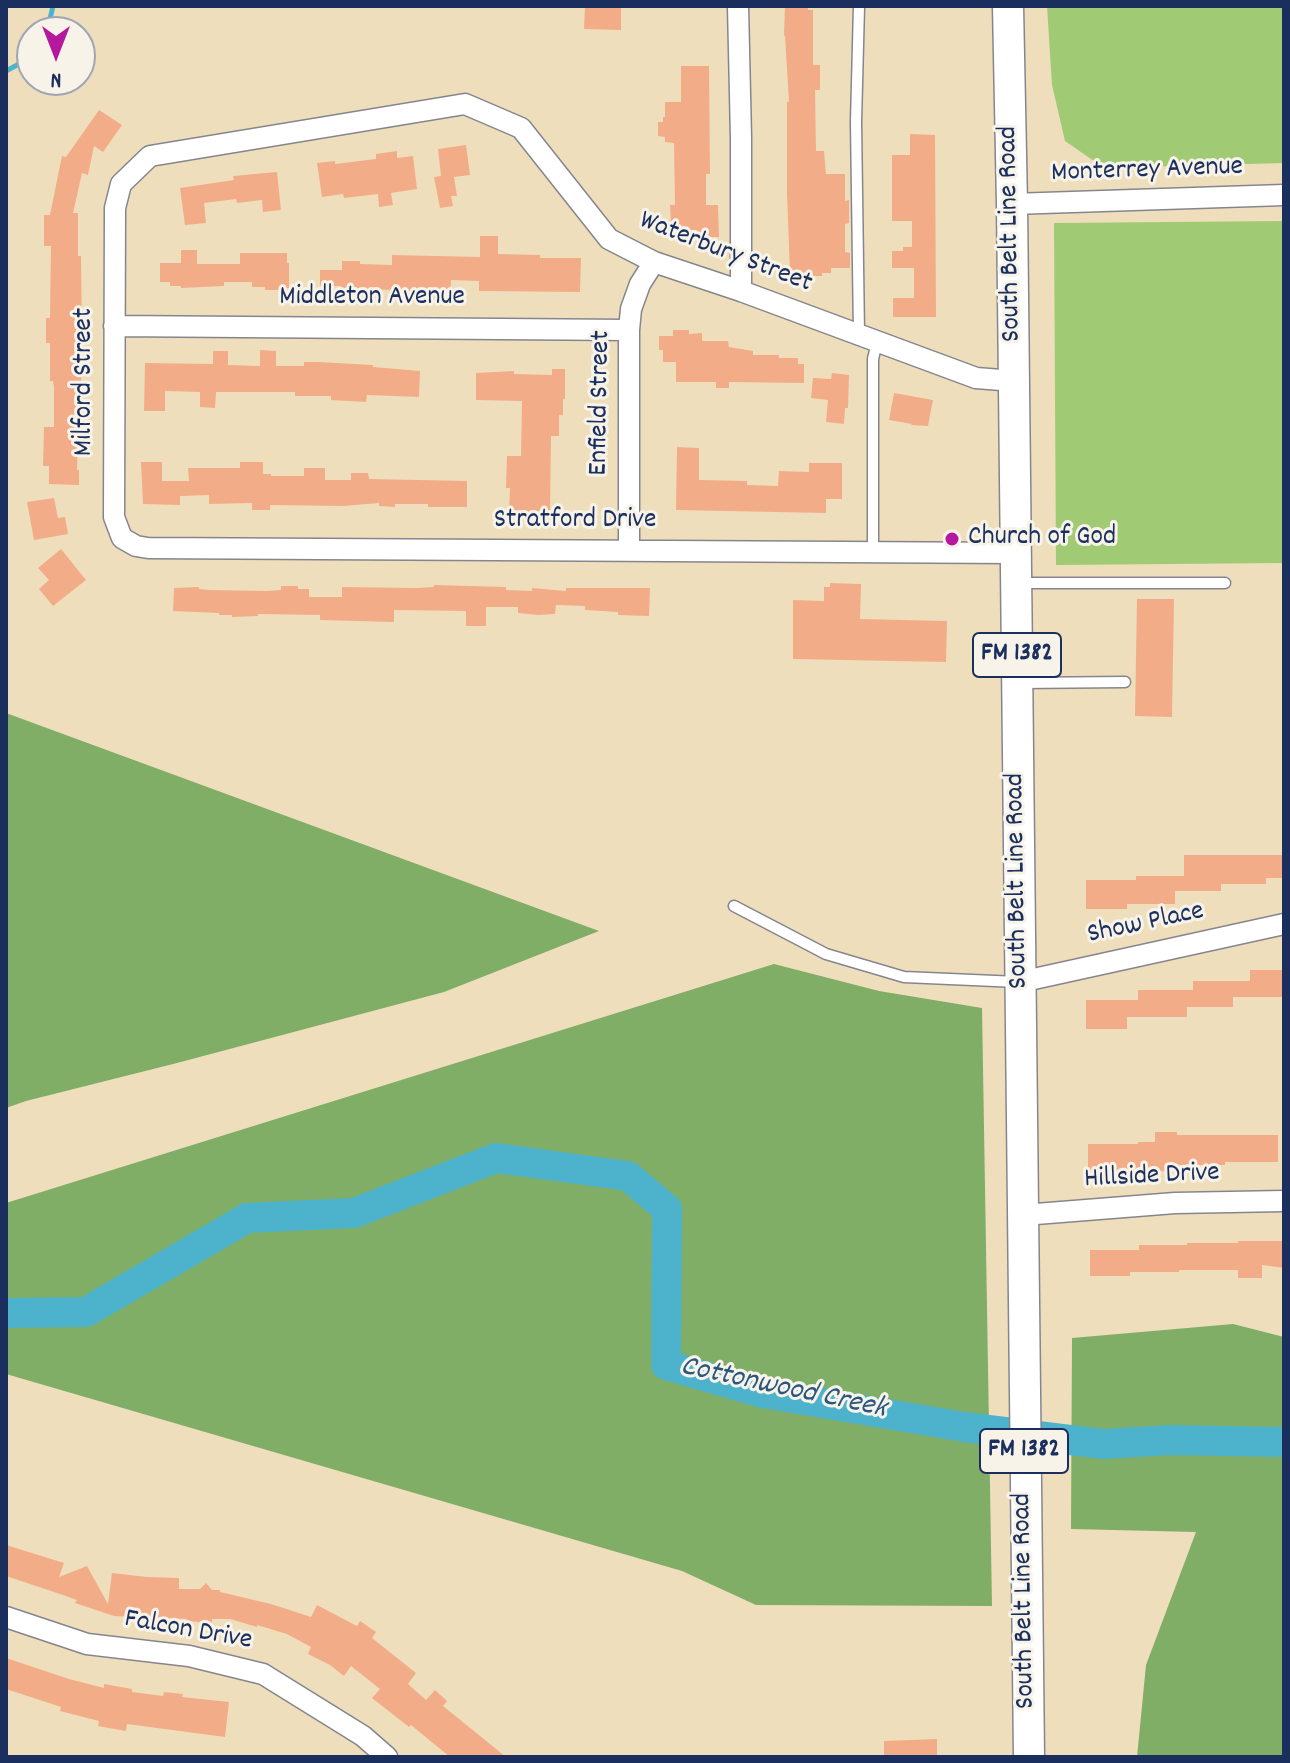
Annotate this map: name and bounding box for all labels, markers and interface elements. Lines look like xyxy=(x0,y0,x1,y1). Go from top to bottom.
north arrow xyxy=(16,16,96,96)
text: N xyxy=(51,63,61,94)
street label: South Belt Line Road xyxy=(993,126,1031,342)
street label: Monterrey Avenue xyxy=(1051,152,1243,192)
street label: Waterbury Street xyxy=(634,206,816,302)
street label: Middleton Avenue xyxy=(279,282,465,316)
street label: Milford Street xyxy=(69,308,103,456)
street label: Enfield Street xyxy=(584,330,620,476)
street label: Stratford Drive xyxy=(494,505,656,539)
place label: Church of God xyxy=(968,522,1116,556)
marker: Church of God xyxy=(943,530,961,548)
road number: FM 1382 xyxy=(973,633,1061,677)
street label: South Belt Line Road xyxy=(1000,773,1038,989)
street label: Show Place xyxy=(1085,896,1207,954)
street label: Hillside Drive xyxy=(1083,1158,1221,1198)
water label: Cottonwood Creek xyxy=(677,1351,889,1429)
road number: FM 1382 xyxy=(980,1429,1068,1473)
street label: South Belt Line Road xyxy=(1007,1493,1045,1709)
street label: Falcon Drive xyxy=(121,1604,255,1660)

